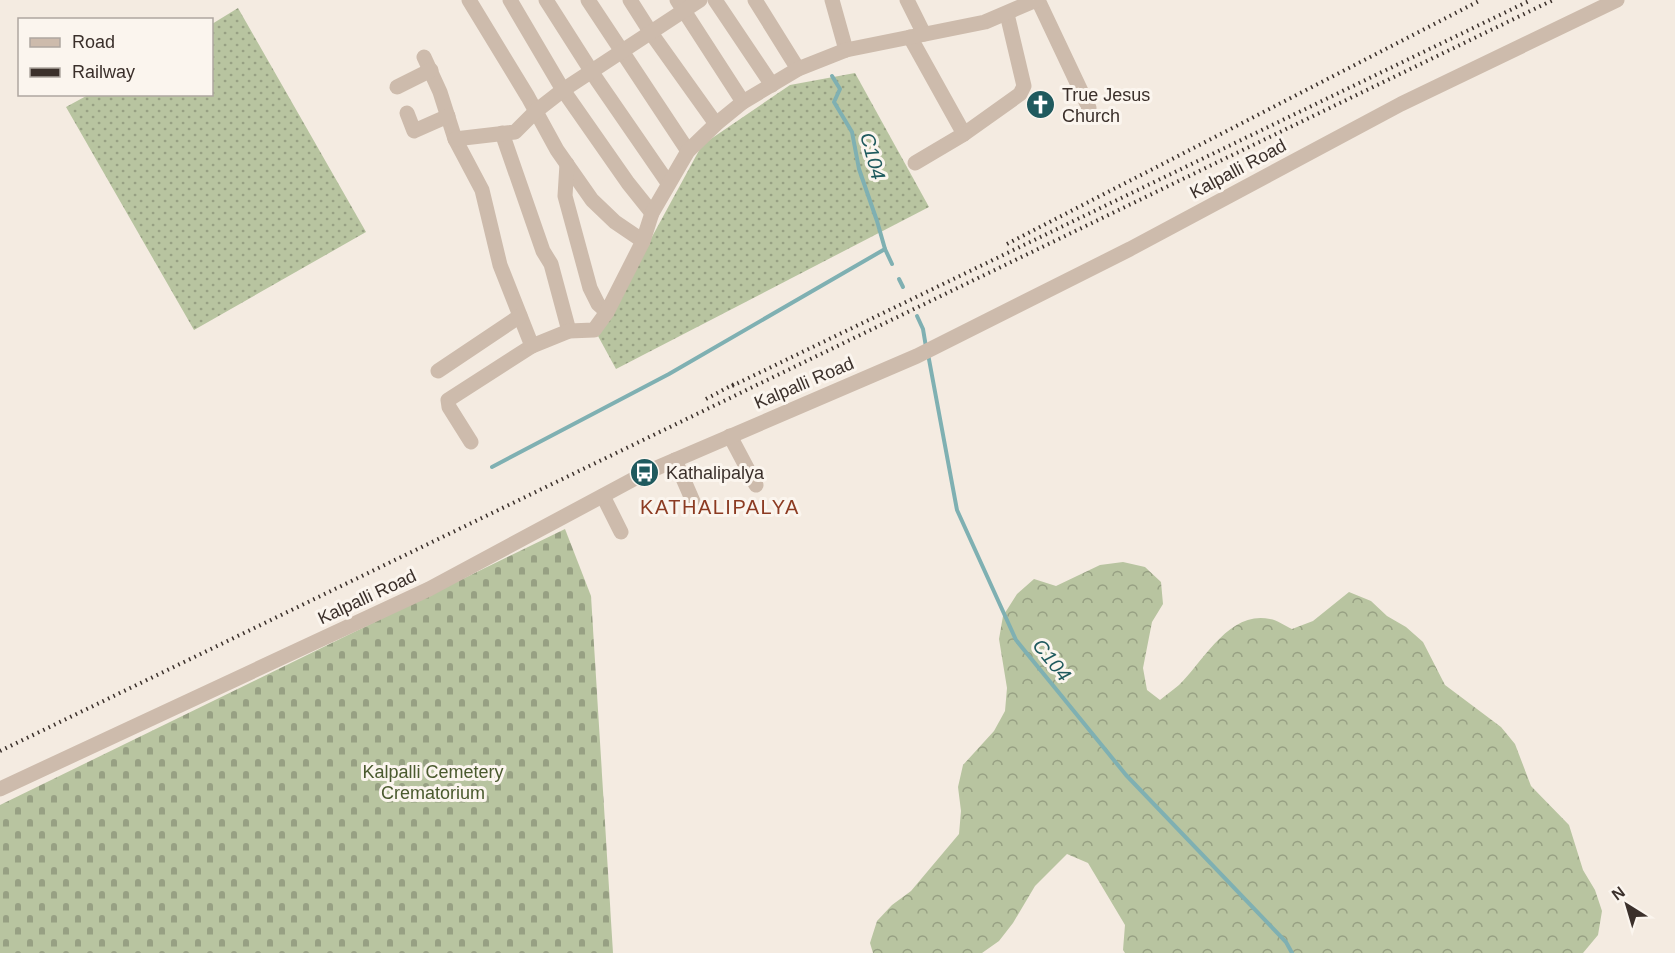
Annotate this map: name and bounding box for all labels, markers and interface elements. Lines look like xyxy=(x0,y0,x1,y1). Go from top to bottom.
legend xyxy=(18,18,213,96)
text: Road xyxy=(72,32,115,52)
text: Railway xyxy=(72,62,135,82)
place label: True Jesus Church xyxy=(1062,85,1150,126)
church icon: True Jesus Church xyxy=(1025,89,1057,121)
water label: C104 xyxy=(856,130,890,182)
street label: Kalpalli Road xyxy=(1186,135,1290,203)
street label: Kalpalli Road xyxy=(751,353,857,413)
bus stop icon: Kathalipalya xyxy=(629,457,661,489)
place label: Kathalipalya xyxy=(666,463,765,483)
district label: KATHALIPALYA xyxy=(640,496,800,518)
street label: Kalpalli Road xyxy=(315,566,419,628)
water label: C104 xyxy=(1028,634,1076,686)
park label: Kalpalli Cemetery Crematorium xyxy=(362,762,504,803)
north arrow xyxy=(1597,875,1657,935)
text: N xyxy=(1609,883,1628,904)

